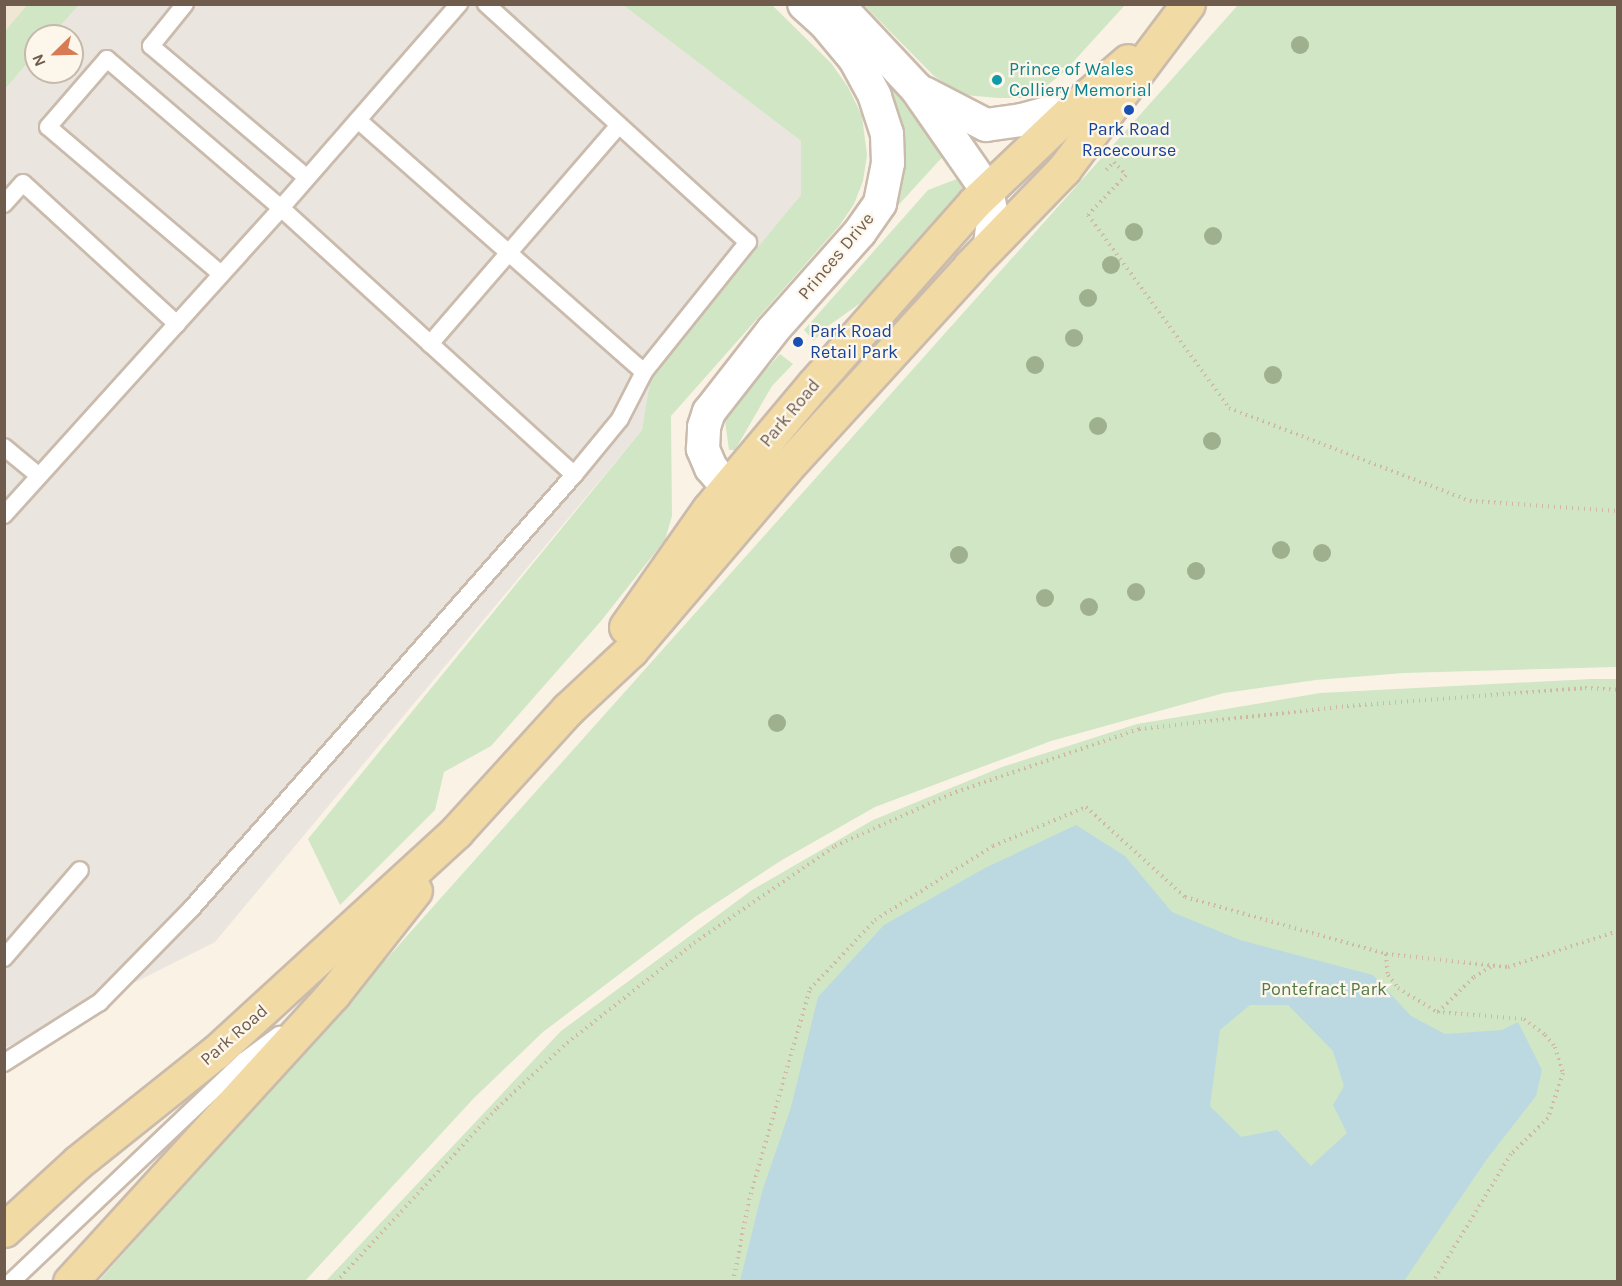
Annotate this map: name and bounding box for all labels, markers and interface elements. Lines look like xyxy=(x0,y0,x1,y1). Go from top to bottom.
north arrow xyxy=(24,24,84,84)
text: N xyxy=(28,51,50,69)
place label: Prince of Wales Colliery Memorial xyxy=(1009,59,1152,101)
marker: Prince of Wales Colliery Memorial xyxy=(990,73,1004,87)
marker: Park Road Racecourse xyxy=(1122,103,1136,117)
place label: Park Road Racecourse xyxy=(1082,119,1176,162)
street label: Princes Drive xyxy=(793,208,879,304)
place label: Park Road Retail Park xyxy=(810,321,898,364)
marker: Park Road Retail Park xyxy=(791,335,805,349)
street label: Park Road xyxy=(755,375,825,451)
park label: Pontefract Park xyxy=(1261,978,1387,1000)
street label: Park Road xyxy=(196,1000,272,1070)

